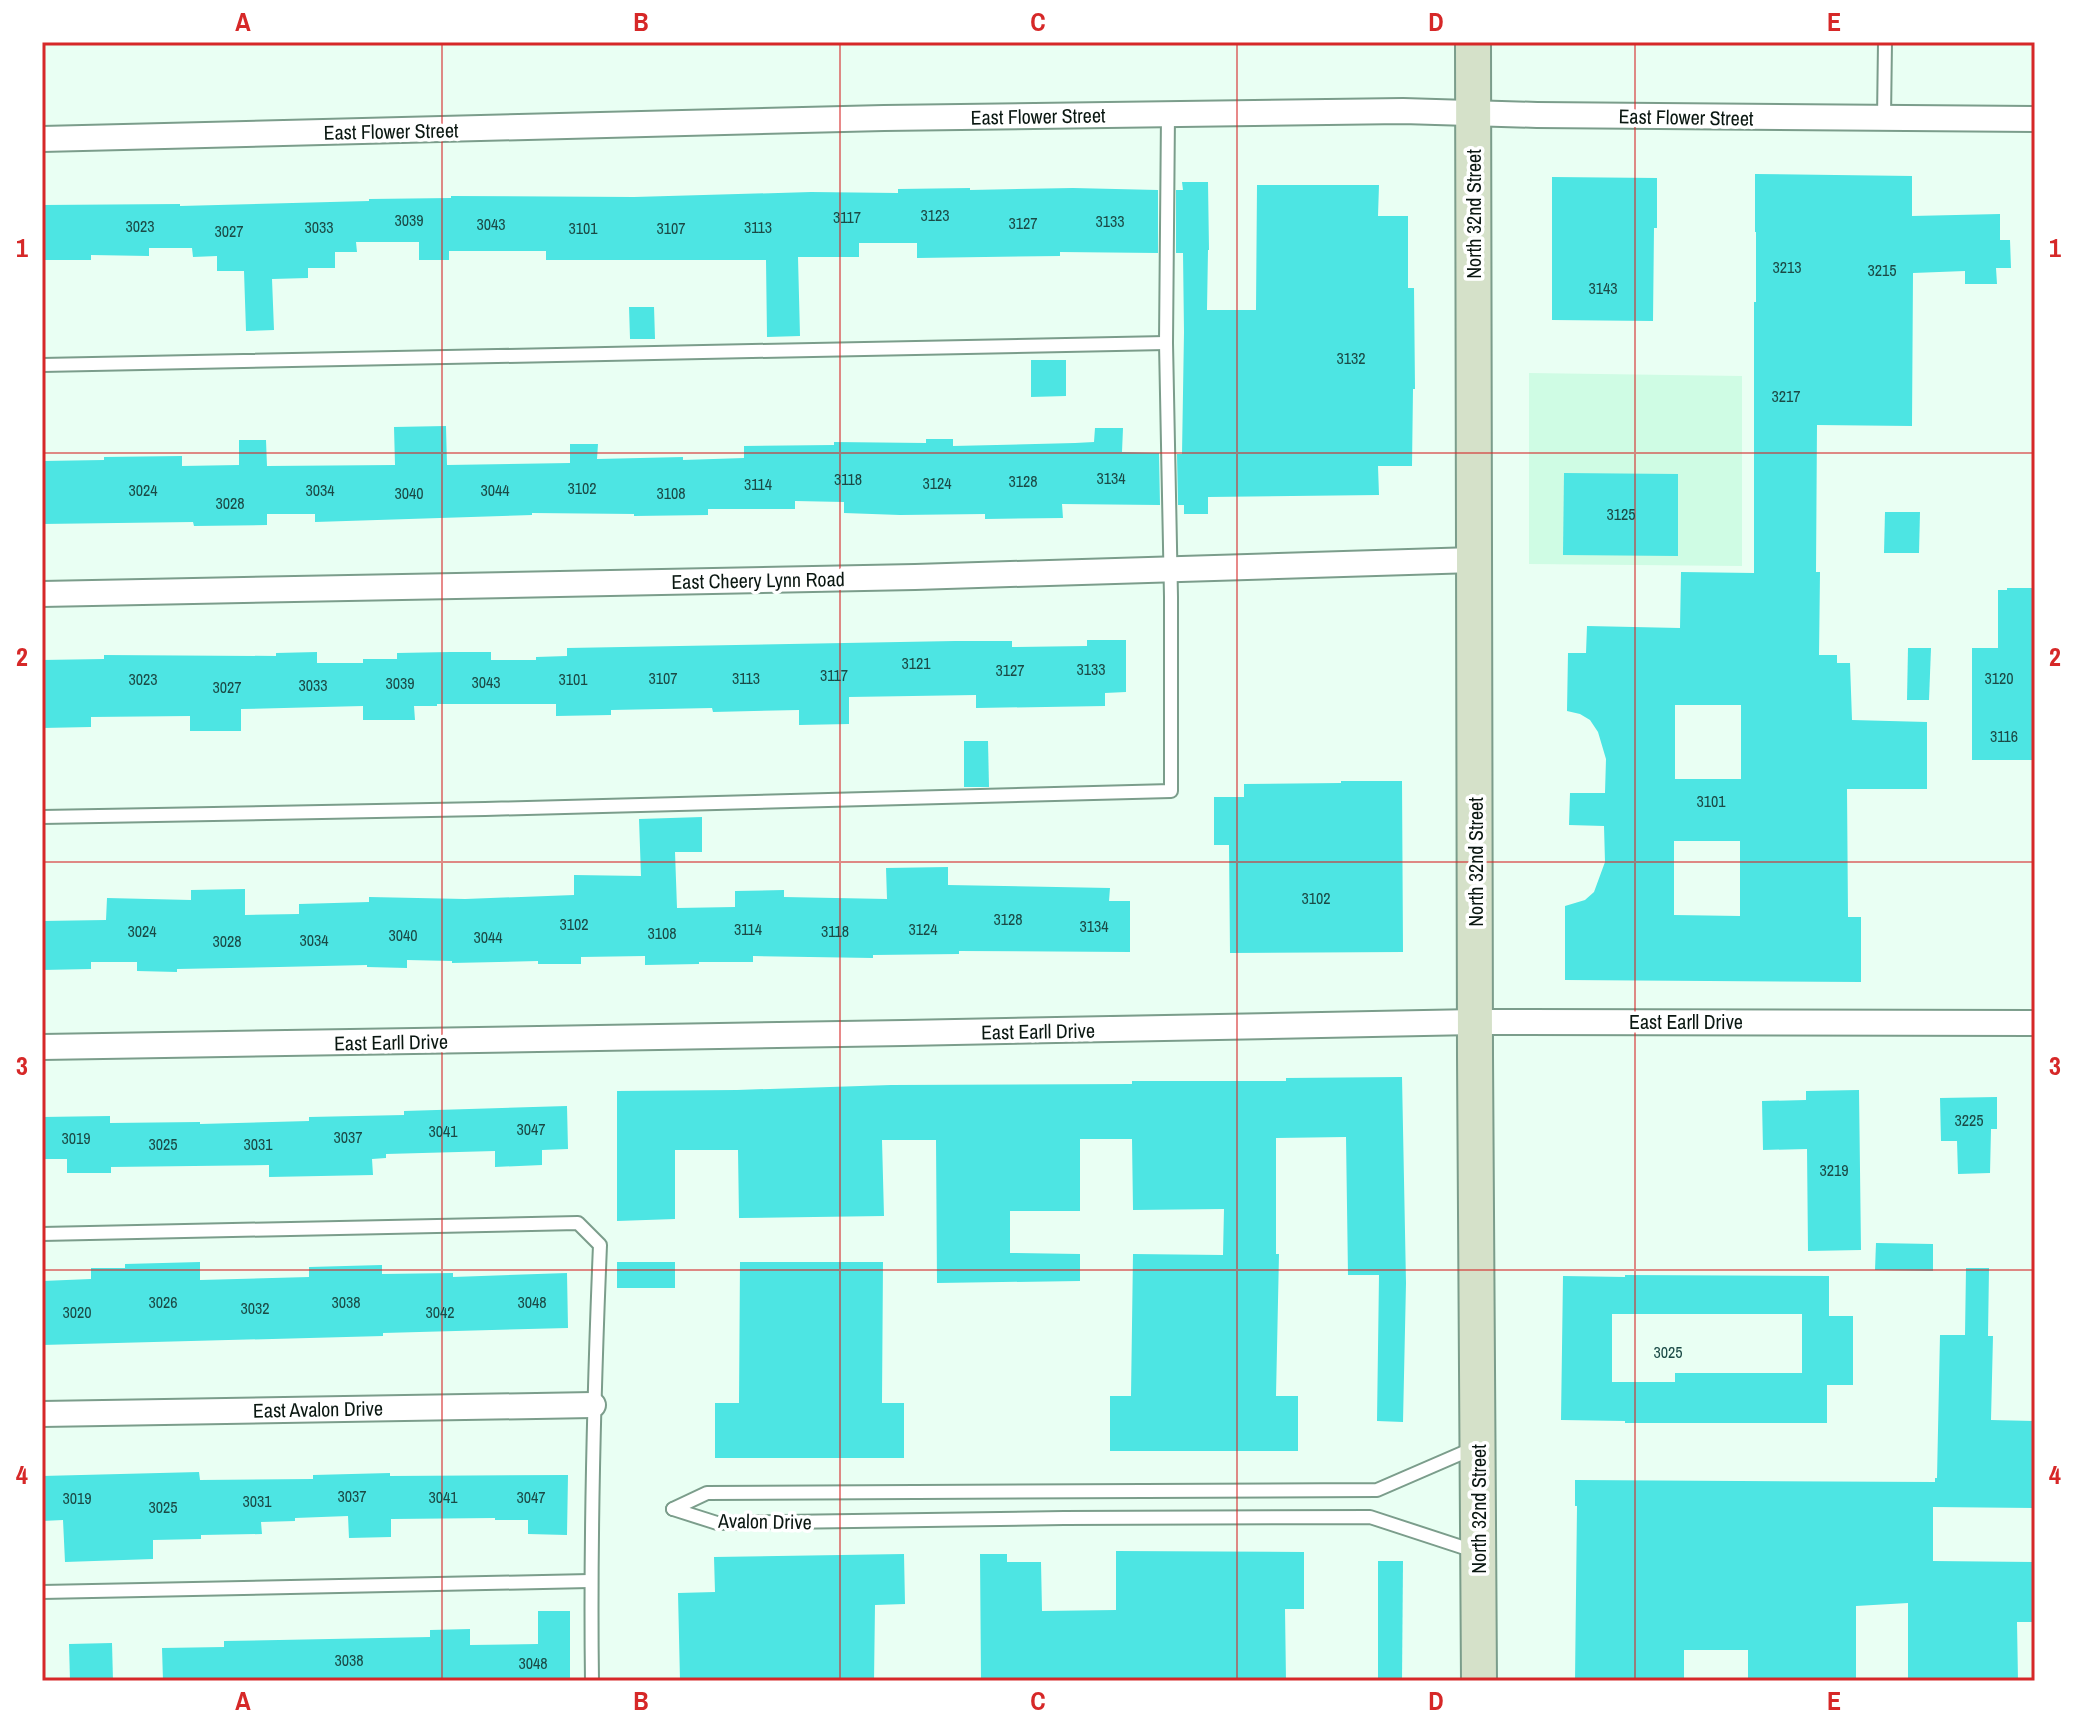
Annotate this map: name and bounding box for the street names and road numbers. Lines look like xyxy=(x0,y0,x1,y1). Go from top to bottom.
street label: East Flower Street xyxy=(970,101,1106,131)
street label: East Flower Street xyxy=(1618,102,1754,132)
street label: East Flower Street xyxy=(323,116,459,146)
street label: North 32nd Street xyxy=(1460,149,1487,279)
street label: East Cheery Lynn Road xyxy=(671,565,845,595)
street label: North 32nd Street xyxy=(1462,797,1489,927)
street label: East Earll Drive xyxy=(1629,1008,1743,1035)
street label: East Earll Drive xyxy=(981,1017,1095,1045)
street label: East Earll Drive xyxy=(334,1028,448,1056)
street label: East Avalon Drive xyxy=(253,1394,383,1424)
street label: North 32nd Street xyxy=(1465,1444,1492,1574)
street label: Avalon Drive xyxy=(717,1507,812,1535)

